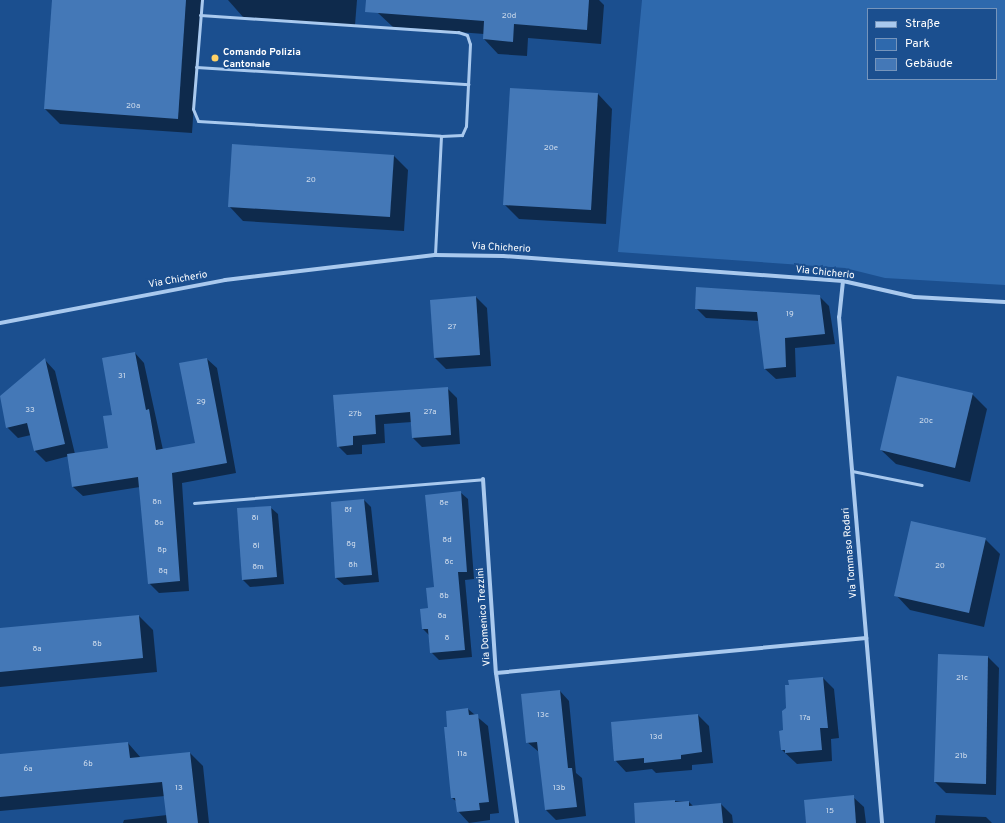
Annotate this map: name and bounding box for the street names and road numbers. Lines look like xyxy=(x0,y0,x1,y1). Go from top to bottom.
street label: Via Chicherio xyxy=(471,240,531,256)
street label: Via Chicherio xyxy=(795,264,855,282)
street label: Via Chicherio xyxy=(148,269,208,291)
street label: Via Tommaso Rodari xyxy=(840,507,860,599)
street label: Via Domenico Trezzini xyxy=(475,567,493,667)

